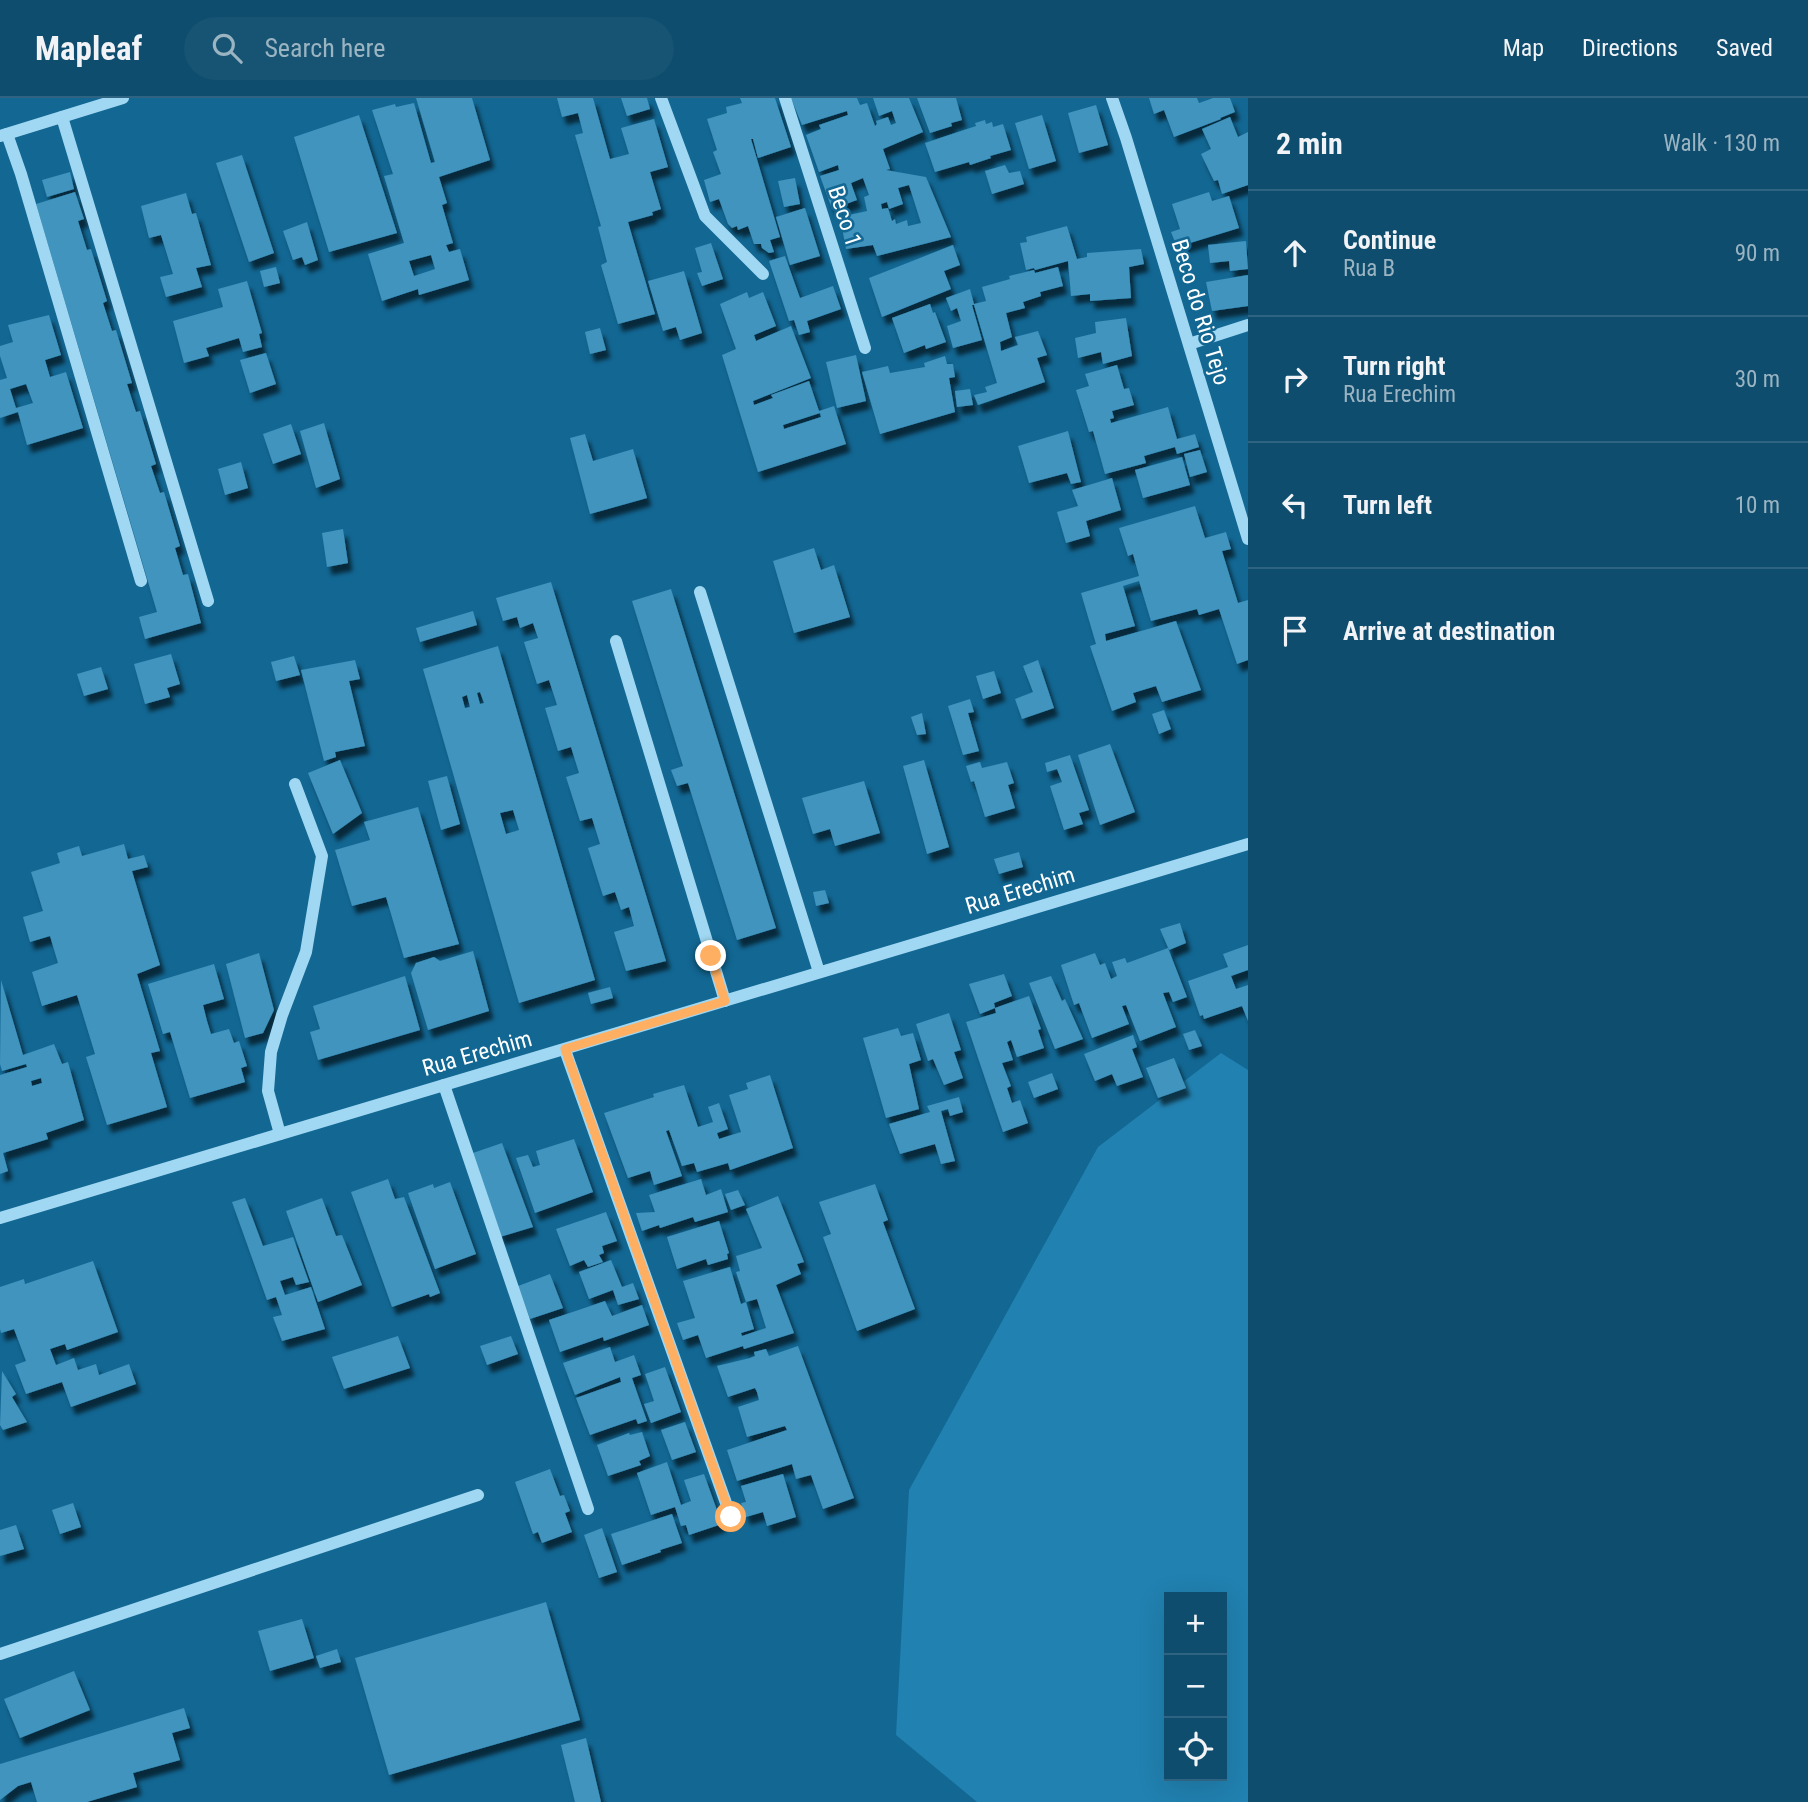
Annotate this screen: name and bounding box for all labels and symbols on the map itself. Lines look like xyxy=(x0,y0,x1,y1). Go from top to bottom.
street label: Beco 1 xyxy=(822,182,867,250)
street label: Beco do Rio Tejo xyxy=(1166,236,1236,388)
street label: Rua Erechim xyxy=(962,861,1078,920)
route end xyxy=(695,940,726,971)
street label: Rua Erechim xyxy=(419,1025,535,1082)
route start xyxy=(715,1501,746,1532)

